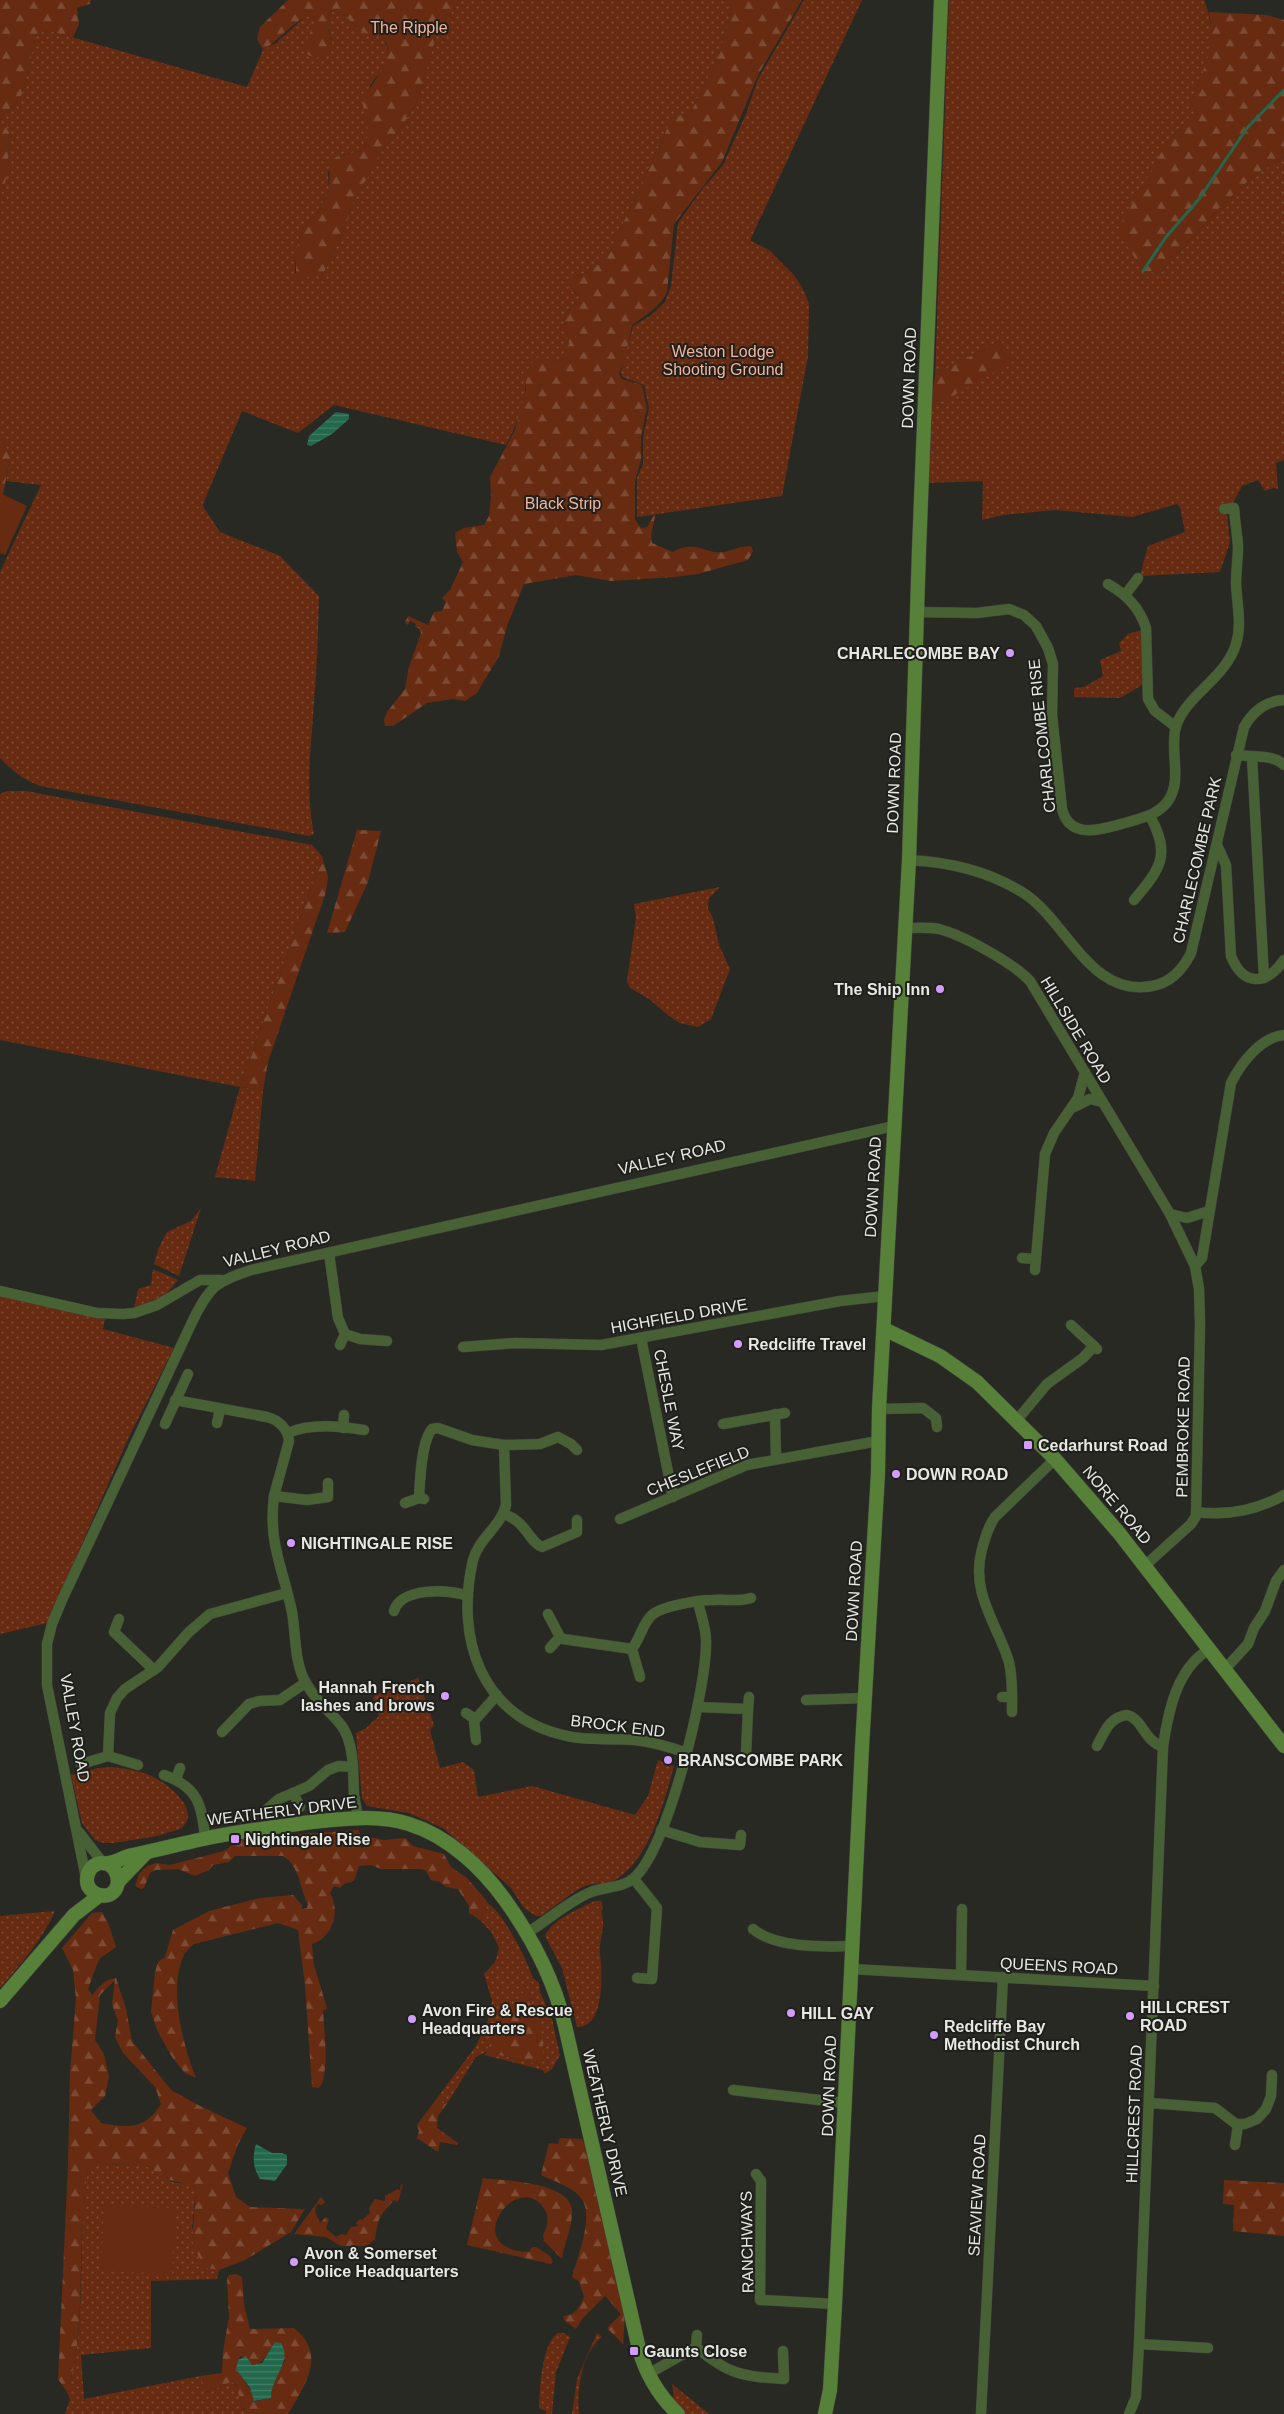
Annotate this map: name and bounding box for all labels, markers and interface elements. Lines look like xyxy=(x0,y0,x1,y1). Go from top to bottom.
park label: The Ripple xyxy=(370,19,448,36)
street label: DOWN ROAD xyxy=(899,327,919,429)
park label: Weston Lodge Shooting Ground xyxy=(663,343,783,378)
park label: Black Strip xyxy=(525,495,601,512)
place label: CHARLECOMBE BAY xyxy=(837,645,1000,662)
marker: CHARLECOMBE BAY xyxy=(1004,647,1016,659)
street label: CHARLCOMBE RISE xyxy=(1025,658,1059,814)
street label: DOWN ROAD xyxy=(884,732,904,834)
street label: CHARLECOMBE PARK xyxy=(1170,775,1225,945)
street label: HILLSIDE ROAD xyxy=(1037,973,1115,1087)
place label: The Ship Inn xyxy=(834,981,930,998)
marker: The Ship Inn xyxy=(934,983,946,995)
street label: VALLEY ROAD xyxy=(617,1136,727,1178)
street label: DOWN ROAD xyxy=(862,1136,884,1238)
street label: VALLEY ROAD xyxy=(222,1227,332,1271)
street label: HIGHFIELD DRIVE xyxy=(609,1296,749,1336)
place label: Redcliffe Travel xyxy=(748,1336,866,1353)
marker: Redcliffe Travel xyxy=(732,1338,744,1350)
street label: CHESLE WAY xyxy=(651,1348,687,1453)
street label: PEMBROKE ROAD xyxy=(1173,1356,1193,1498)
place label: Cedarhurst Road xyxy=(1038,1437,1168,1454)
marker: Cedarhurst Road xyxy=(1022,1439,1034,1451)
street label: CHESLEFIELD xyxy=(644,1443,752,1499)
street label: NORE ROAD xyxy=(1079,1462,1155,1548)
place label: DOWN ROAD xyxy=(906,1466,1008,1483)
marker: DOWN ROAD xyxy=(890,1468,902,1480)
place label: NIGHTINGALE RISE xyxy=(301,1535,453,1552)
marker: NIGHTINGALE RISE xyxy=(285,1537,297,1549)
street label: DOWN ROAD xyxy=(843,1540,865,1642)
street label: VALLEY ROAD xyxy=(57,1673,93,1783)
place label: Hannah French lashes and brows xyxy=(301,1679,435,1714)
marker: Hannah French lashes and brows xyxy=(439,1690,451,1702)
street label: BROCK END xyxy=(570,1712,666,1740)
place label: BRANSCOMBE PARK xyxy=(678,1752,843,1769)
marker: BRANSCOMBE PARK xyxy=(662,1754,674,1766)
street label: WEATHERLY DRIVE xyxy=(206,1793,358,1829)
place label: Nightingale Rise xyxy=(245,1831,370,1848)
marker: Nightingale Rise xyxy=(229,1833,241,1845)
street label: QUEENS ROAD xyxy=(1000,1954,1118,1978)
place label: HILLCREST ROAD xyxy=(1140,1999,1230,2034)
place label: Avon Fire & Rescue Headquarters xyxy=(422,2002,573,2037)
place label: HILL GAY xyxy=(801,2005,874,2022)
marker: HILL GAY xyxy=(785,2007,797,2019)
marker: HILLCREST ROAD xyxy=(1124,2010,1136,2022)
marker: Avon Fire & Rescue Headquarters xyxy=(406,2013,418,2025)
place label: Redcliffe Bay Methodist Church xyxy=(944,2018,1080,2053)
marker: Redcliffe Bay Methodist Church xyxy=(928,2029,940,2041)
street label: DOWN ROAD xyxy=(819,2035,839,2137)
street label: HILLCREST ROAD xyxy=(1123,2045,1145,2183)
street label: WEATHERLY DRIVE xyxy=(580,2048,630,2198)
street label: SEAVIEW ROAD xyxy=(965,2133,989,2257)
street label: RANCHWAYS xyxy=(738,2191,756,2293)
place label: Avon & Somerset Police Headquarters xyxy=(304,2245,459,2280)
marker: Avon & Somerset Police Headquarters xyxy=(288,2256,300,2268)
place label: Gaunts Close xyxy=(644,2343,747,2360)
marker: Gaunts Close xyxy=(628,2345,640,2357)

